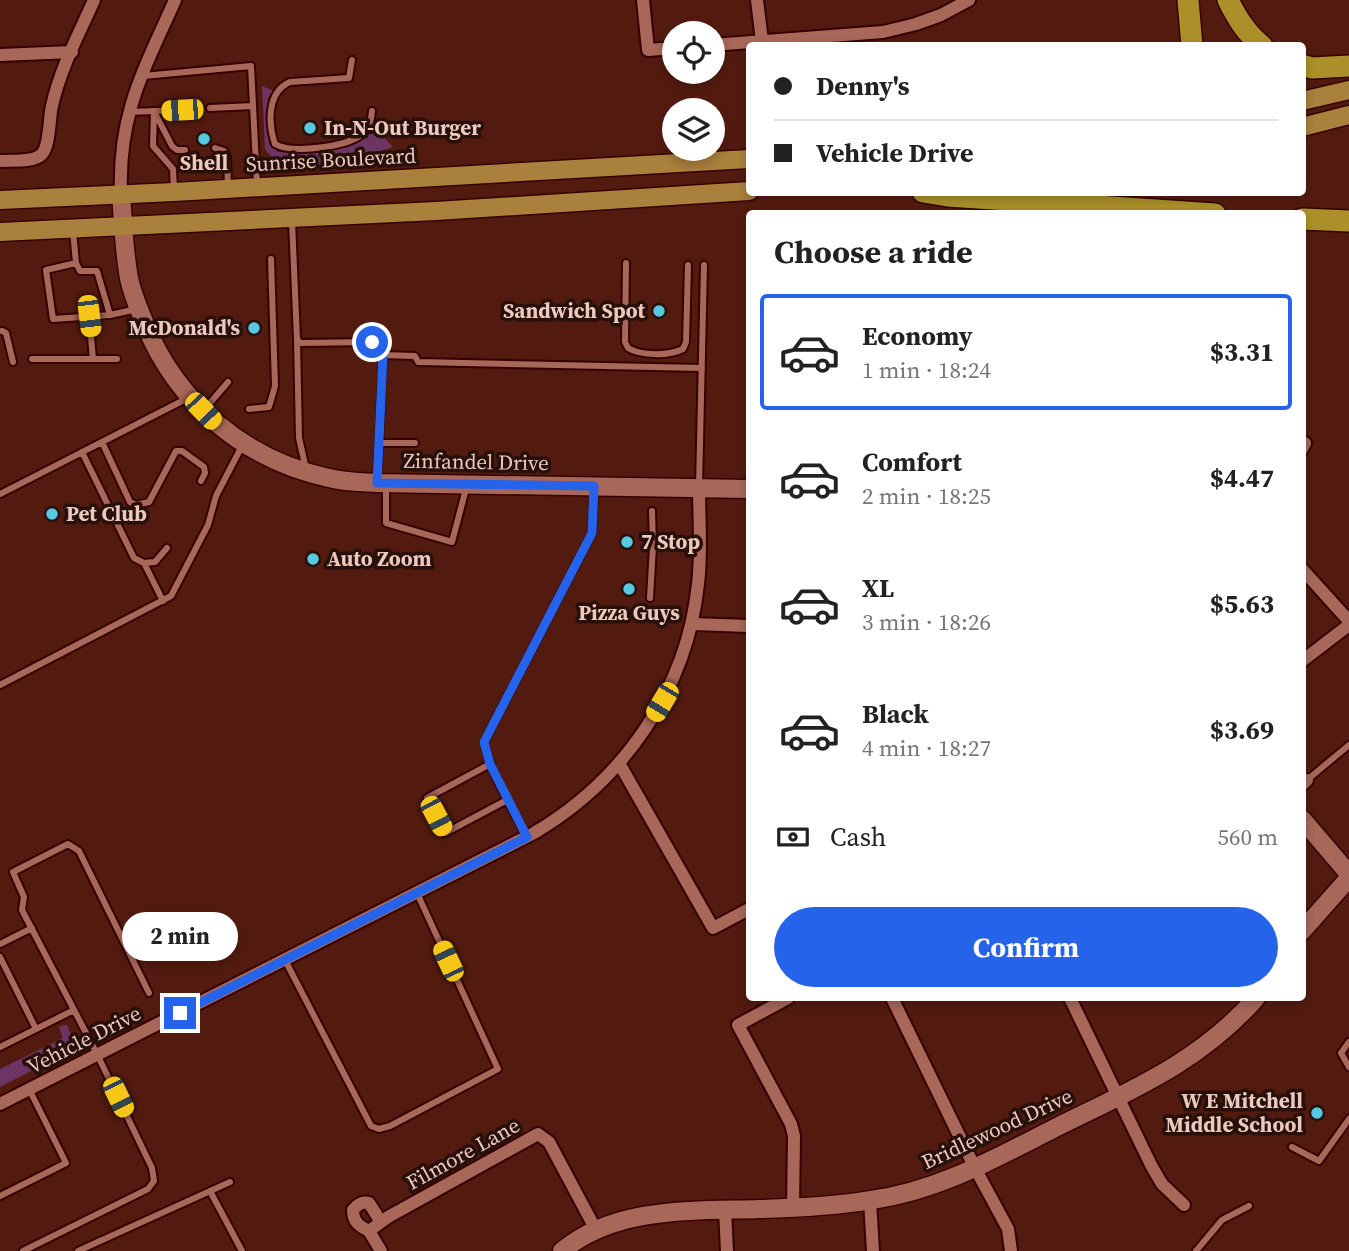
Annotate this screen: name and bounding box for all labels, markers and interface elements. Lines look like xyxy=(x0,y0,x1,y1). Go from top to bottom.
map controls xyxy=(662,21,725,161)
button: locate xyxy=(662,21,725,84)
text: Denny's xyxy=(816,68,910,104)
car xyxy=(161,98,204,122)
button: layers xyxy=(662,98,725,161)
place label: In-N-Out Burger xyxy=(324,113,481,142)
marker: In-N-Out Burger xyxy=(302,120,318,136)
marker: Shell xyxy=(196,131,212,147)
text: Vehicle Drive xyxy=(816,135,974,171)
street label: Sunrise Boulevard xyxy=(245,141,417,178)
place label: Shell xyxy=(180,148,228,177)
text: Choose a ride xyxy=(774,230,973,274)
car xyxy=(77,294,102,338)
place label: Sandwich Spot xyxy=(503,296,645,325)
marker: Sandwich Spot xyxy=(651,303,667,319)
place label: McDonald's xyxy=(128,313,240,342)
text: Economy xyxy=(862,318,973,354)
marker: McDonald's xyxy=(246,320,262,336)
icon: car xyxy=(778,321,841,384)
route start xyxy=(356,326,388,358)
text: $3.31 xyxy=(1210,334,1274,370)
text: 1 min · 18:24 xyxy=(862,354,991,386)
car xyxy=(181,389,226,433)
text: Comfort xyxy=(862,444,962,480)
street label: Zinfandel Drive xyxy=(403,446,549,477)
icon: car xyxy=(778,447,841,510)
text: $4.47 xyxy=(1210,460,1274,496)
text: 2 min · 18:25 xyxy=(862,480,991,512)
place label: Pet Club xyxy=(66,499,147,528)
marker: Pet Club xyxy=(44,506,60,522)
place label: 7 Stop xyxy=(641,527,700,556)
marker: 7 Stop xyxy=(619,534,635,550)
place label: Auto Zoom xyxy=(327,544,432,573)
marker: Auto Zoom xyxy=(305,551,321,567)
text: XL xyxy=(862,570,894,606)
icon: car xyxy=(778,573,841,636)
marker: Pizza Guys xyxy=(621,581,637,597)
text: $5.63 xyxy=(1210,586,1274,622)
place label: Pizza Guys xyxy=(578,598,680,627)
text: 3 min · 18:26 xyxy=(862,606,991,638)
car xyxy=(643,679,682,725)
text: Black xyxy=(862,696,929,732)
icon: car xyxy=(778,699,841,762)
text: $3.69 xyxy=(1210,712,1274,748)
text: 4 min · 18:27 xyxy=(862,732,991,764)
car xyxy=(417,793,456,839)
icon: cash xyxy=(774,818,812,856)
text: Cash xyxy=(830,819,886,855)
text: 560 m xyxy=(1217,821,1278,853)
button: Confirm xyxy=(774,907,1278,987)
callout: 2 min xyxy=(122,912,238,960)
text: 2 min xyxy=(150,920,210,952)
car xyxy=(430,938,467,984)
route end xyxy=(164,997,196,1029)
street label: Vehicle Drive xyxy=(22,998,146,1081)
car xyxy=(100,1074,137,1120)
street label: Bridlewood Drive xyxy=(917,1081,1077,1176)
place label: W E Mitchell Middle School xyxy=(1165,1086,1303,1139)
marker: W E Mitchell Middle School xyxy=(1309,1105,1325,1121)
street label: Filmore Lane xyxy=(401,1110,525,1197)

